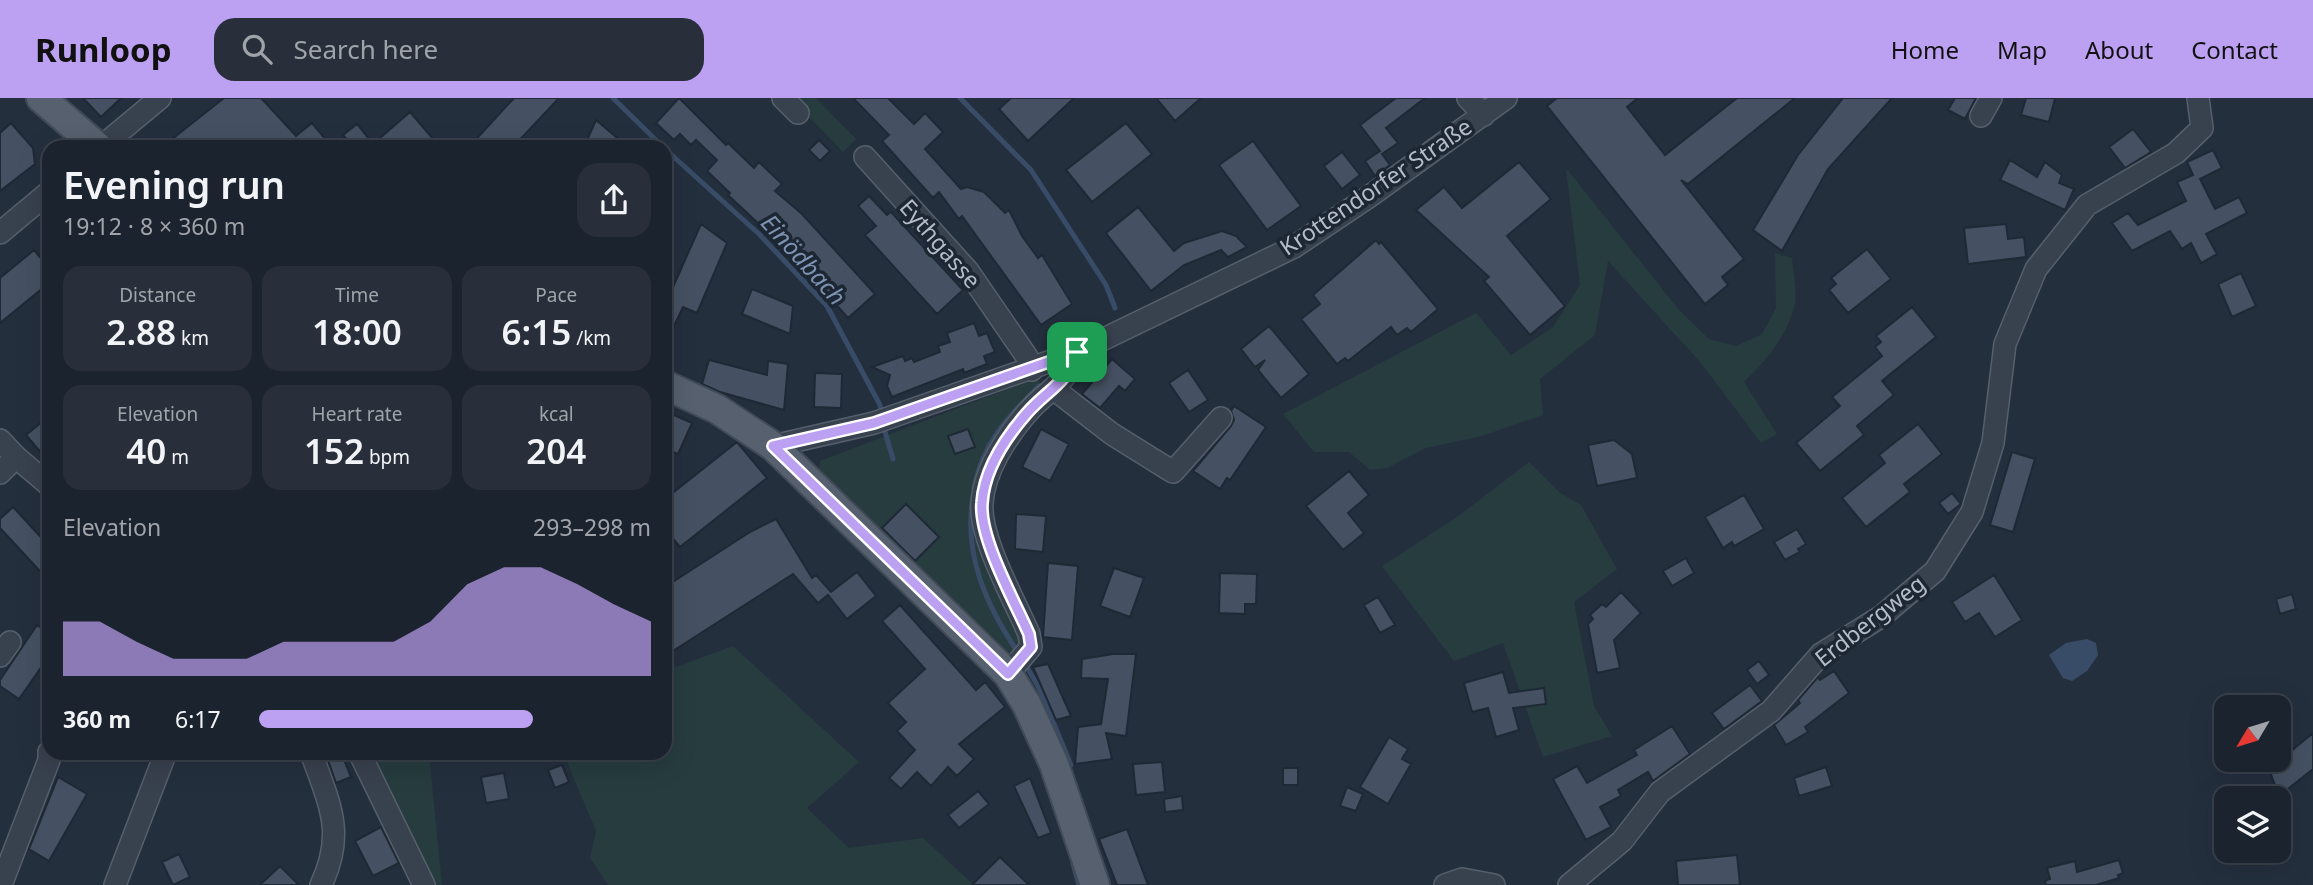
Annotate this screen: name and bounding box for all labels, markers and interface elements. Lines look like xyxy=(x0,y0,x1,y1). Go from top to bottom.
search box xyxy=(214,18,704,81)
text: Runloop xyxy=(35,27,172,72)
icon: search xyxy=(238,30,276,68)
text: Search here xyxy=(294,31,438,67)
text: Home xyxy=(1891,33,1959,66)
text: Map xyxy=(1997,33,2047,66)
text: About xyxy=(2085,33,2153,66)
text: Contact xyxy=(2191,33,2278,66)
street label: Krottendorfer Straße xyxy=(1273,110,1478,262)
text: Evening run xyxy=(63,158,285,210)
button: share xyxy=(577,163,651,237)
street label: Eythgasse xyxy=(893,192,989,295)
water label: Einödbach xyxy=(754,206,854,312)
text: 19:12 · 8 × 360 m xyxy=(63,210,245,242)
text: Distance xyxy=(119,282,196,308)
text: Time xyxy=(335,282,379,308)
text: Pace xyxy=(535,282,577,308)
text: 2.88 xyxy=(106,308,176,355)
text: 18:00 xyxy=(312,308,402,355)
text: 6:15 xyxy=(501,308,571,355)
pin xyxy=(1047,322,1107,382)
text: km xyxy=(176,325,209,351)
text: /km xyxy=(571,325,611,351)
icon: arrive xyxy=(1058,333,1096,371)
text: Elevation xyxy=(117,401,198,427)
text: Heart rate xyxy=(312,401,402,427)
text: kcal xyxy=(539,401,574,427)
text: 40 xyxy=(126,427,166,474)
text: 152 xyxy=(304,427,364,474)
text: 204 xyxy=(526,427,586,474)
text: m xyxy=(166,444,189,470)
text: bpm xyxy=(364,444,410,470)
text: Elevation xyxy=(63,511,161,543)
text: 293–298 m xyxy=(533,511,651,543)
street label: Erdbergweg xyxy=(1808,567,1931,673)
north arrow xyxy=(2214,695,2291,772)
map controls xyxy=(2214,695,2291,863)
text: 360 m xyxy=(63,703,131,735)
text: 6:17 xyxy=(175,703,221,735)
button: layers xyxy=(2214,786,2291,863)

